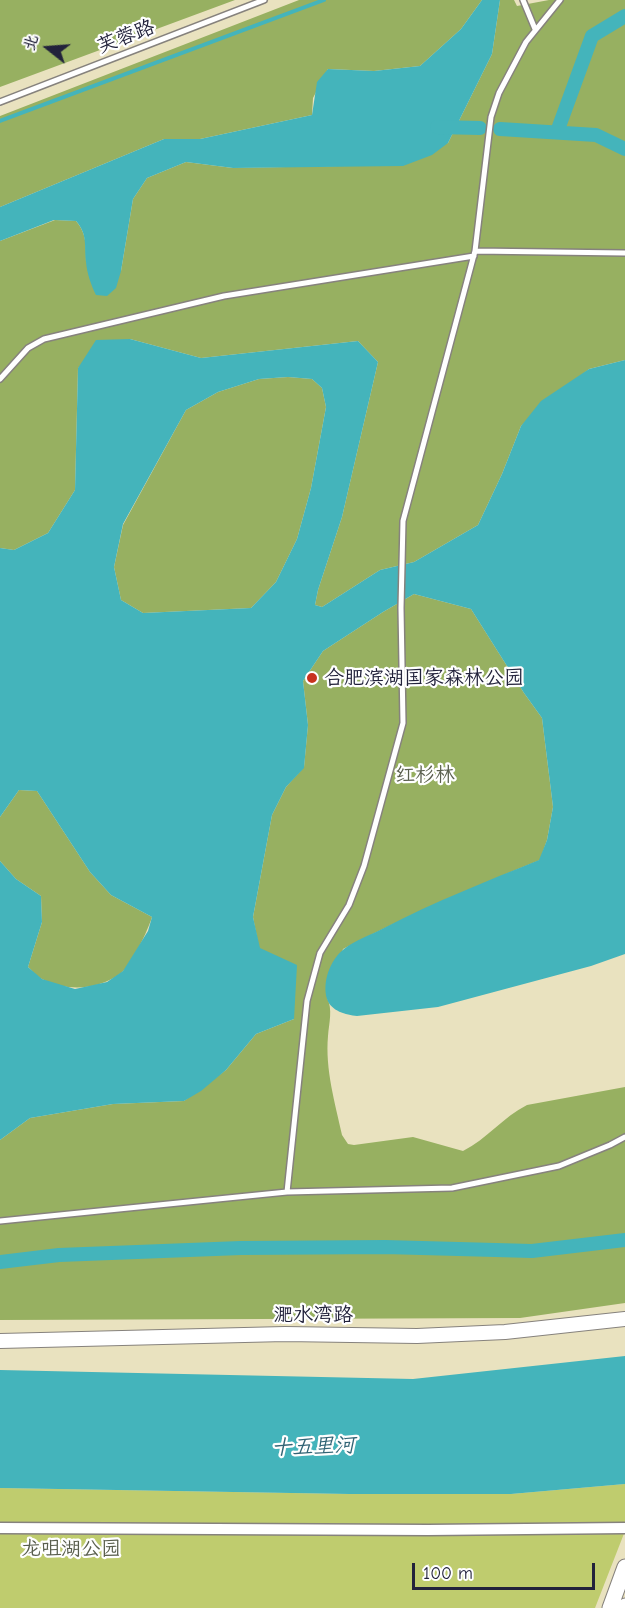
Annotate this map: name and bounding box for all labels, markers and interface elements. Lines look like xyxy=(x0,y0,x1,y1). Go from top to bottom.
street label: 芙蓉路 xyxy=(94,15,158,59)
north arrow xyxy=(18,18,78,78)
text: 北 xyxy=(20,32,42,53)
place label: 合肥滨湖国家森林公园 xyxy=(324,666,524,690)
marker: 合肥滨湖国家森林公园 xyxy=(305,671,319,685)
park label: 红杉林 xyxy=(395,763,455,787)
street label: 淝水湾路 xyxy=(273,1303,353,1327)
water label: 十五里河 xyxy=(271,1433,355,1461)
park label: 龙咀湖公园 xyxy=(21,1537,121,1561)
scale bar xyxy=(415,1551,598,1589)
text: 100 m xyxy=(423,1563,473,1584)

